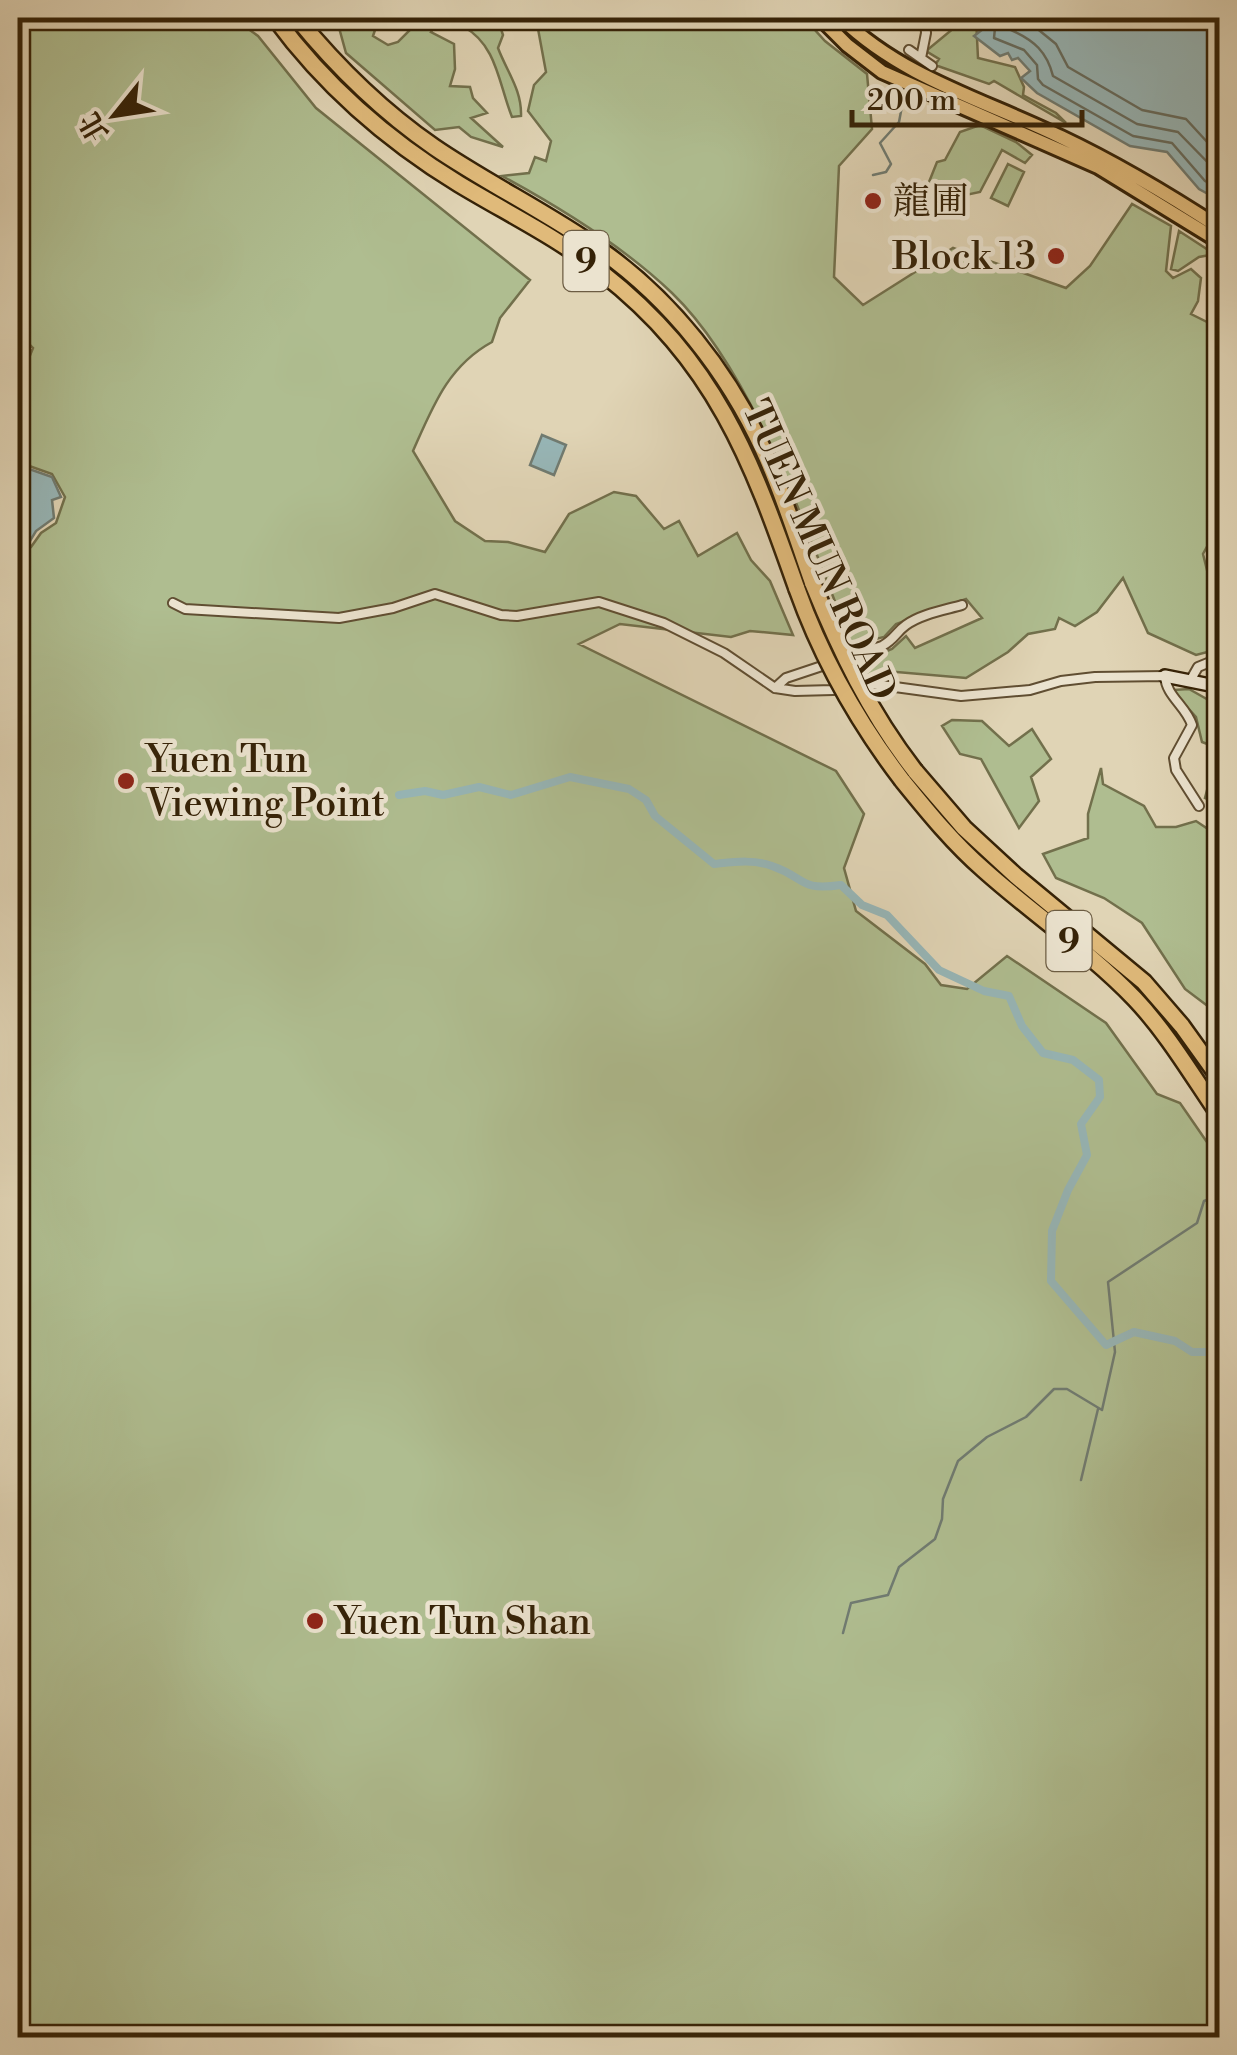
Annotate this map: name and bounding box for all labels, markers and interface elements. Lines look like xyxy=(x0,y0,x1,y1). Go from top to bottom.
north arrow xyxy=(65,65,165,165)
scale bar xyxy=(852,65,1082,127)
text: 200 m xyxy=(867,82,956,120)
text: 北 xyxy=(72,106,117,148)
place label: 龍圃 xyxy=(893,179,969,226)
marker: 龍圃 xyxy=(862,190,884,212)
road number: 9 xyxy=(564,231,608,291)
place label: Block 13 xyxy=(891,234,1036,281)
marker: Block 13 xyxy=(1045,245,1067,267)
street label: TUEN MUN ROAD xyxy=(731,393,906,708)
place label: Yuen Tun Viewing Point xyxy=(144,737,385,828)
marker: Yuen Tun Viewing Point xyxy=(115,770,137,792)
road number: 9 xyxy=(1046,911,1092,971)
place label: Yuen Tun Shan xyxy=(333,1599,591,1646)
marker: Yuen Tun Shan xyxy=(304,1610,326,1632)

